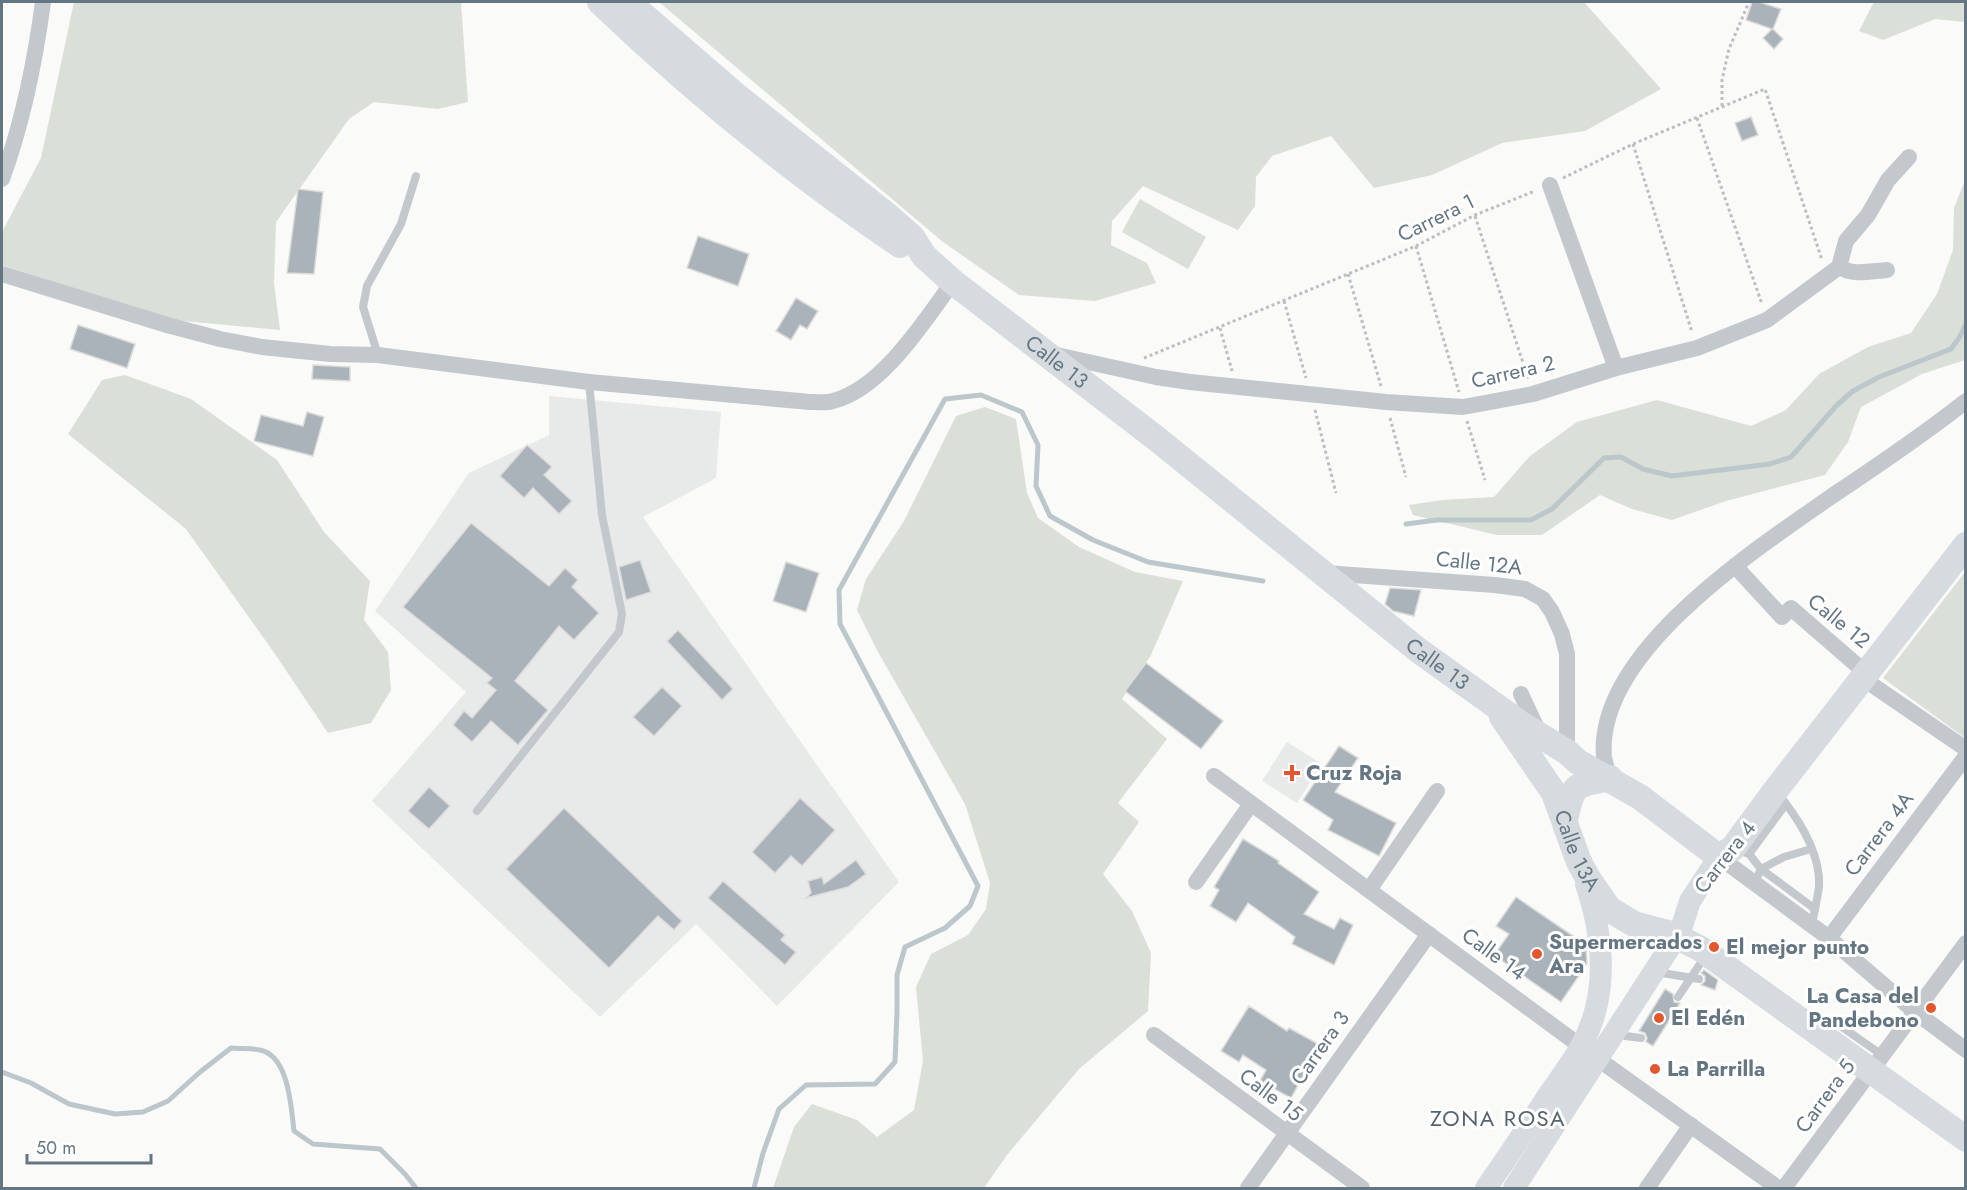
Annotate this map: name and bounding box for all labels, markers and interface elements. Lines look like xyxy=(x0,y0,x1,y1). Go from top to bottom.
street label: Carrera 1 xyxy=(1392,186,1480,250)
street label: Calle 13 xyxy=(1019,328,1094,396)
street label: Carrera 2 xyxy=(1468,348,1558,396)
street label: Calle 12A xyxy=(1434,544,1524,582)
street label: Calle 12 xyxy=(1801,586,1877,656)
street label: Calle 13 xyxy=(1399,631,1475,697)
place label: Cruz Roja xyxy=(1306,758,1402,788)
marker: Cruz Roja xyxy=(1283,764,1301,782)
street label: Carrera 4A xyxy=(1837,785,1921,883)
street label: Calle 13A xyxy=(1546,806,1608,898)
street label: Carrera 4 xyxy=(1687,814,1763,900)
street label: Calle 14 xyxy=(1456,920,1532,988)
place label: Supermercados Ara xyxy=(1548,927,1702,981)
place label: El mejor punto xyxy=(1726,932,1869,962)
marker: El mejor punto xyxy=(1707,940,1721,954)
marker: Supermercados Ara xyxy=(1530,947,1544,961)
place label: La Casa del Pandebono xyxy=(1806,981,1919,1035)
marker: La Casa del Pandebono xyxy=(1924,1001,1938,1015)
place label: El Edén xyxy=(1671,1003,1745,1033)
street label: Carrera 3 xyxy=(1283,1005,1357,1091)
marker: El Edén xyxy=(1652,1011,1666,1025)
street label: Carrera 5 xyxy=(1788,1053,1862,1139)
place label: La Parrilla xyxy=(1667,1054,1765,1084)
street label: Calle 15 xyxy=(1233,1061,1309,1129)
marker: La Parrilla xyxy=(1648,1062,1662,1076)
district label: ZONA ROSA xyxy=(1430,1102,1566,1134)
scale bar xyxy=(27,1127,152,1165)
text: 50 m xyxy=(36,1135,76,1161)

